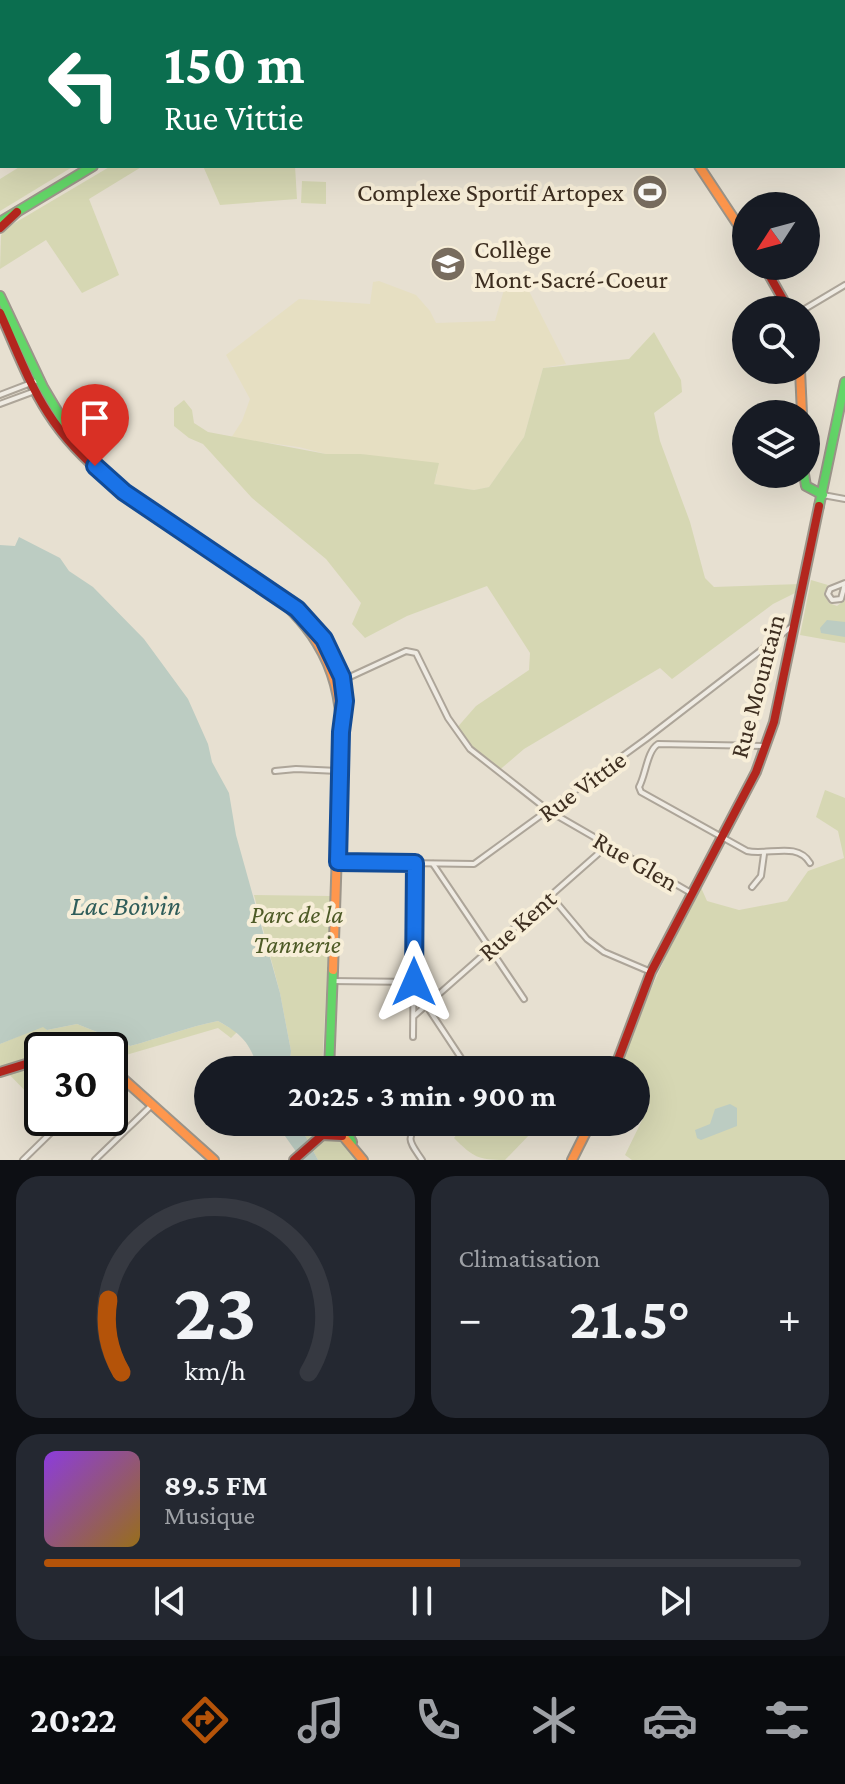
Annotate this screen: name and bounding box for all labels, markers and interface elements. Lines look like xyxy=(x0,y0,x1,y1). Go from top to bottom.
icon: left xyxy=(32,32,136,136)
text: 150 m xyxy=(164,33,305,95)
text: Rue Vittie xyxy=(164,98,304,138)
sports icon: Complexe Sportif Artopex xyxy=(631,173,669,211)
place label: Complexe Sportif Artopex xyxy=(357,178,624,207)
north arrow xyxy=(732,192,820,280)
map controls xyxy=(732,192,820,488)
place label: Collège Mont-Sacré-Coeur xyxy=(474,235,668,294)
school or university icon: Collège Mont-Sacré-Coeur xyxy=(429,245,467,283)
button: search xyxy=(732,296,820,384)
pin xyxy=(61,384,129,466)
icon: arrive xyxy=(73,396,117,440)
button: layers xyxy=(732,400,820,488)
street label: Rue Mountain xyxy=(724,611,791,761)
street label: Rue Vittie xyxy=(533,745,632,828)
street label: Rue Glen xyxy=(588,826,683,897)
street label: Rue Kent xyxy=(473,884,562,967)
water label: Lac Boivin xyxy=(71,890,181,921)
park label: Parc de la Tannerie xyxy=(251,900,343,959)
position arrow xyxy=(372,940,456,1024)
speed limit sign: 30 xyxy=(24,1032,128,1136)
text: 20:25 · 3 min · 900 m xyxy=(288,1079,556,1112)
text: Climatisation xyxy=(459,1244,600,1273)
text: 23 xyxy=(174,1264,257,1357)
text: 21.5° xyxy=(569,1284,690,1351)
text: − xyxy=(459,1294,482,1342)
text: + xyxy=(778,1294,801,1342)
text: km/h xyxy=(184,1354,246,1386)
text: 89.5 FM xyxy=(164,1468,268,1501)
text: Musique xyxy=(164,1501,255,1530)
icon: previous xyxy=(148,1579,192,1623)
icon: pause xyxy=(400,1579,444,1623)
icon: next xyxy=(653,1579,697,1623)
icon: directions xyxy=(177,1692,233,1748)
icon: music xyxy=(293,1692,349,1748)
icon: phone xyxy=(410,1692,466,1748)
icon: climate xyxy=(526,1692,582,1748)
icon: car xyxy=(642,1692,698,1748)
icon: filters xyxy=(759,1692,815,1748)
text: 20:22 xyxy=(30,1700,117,1740)

